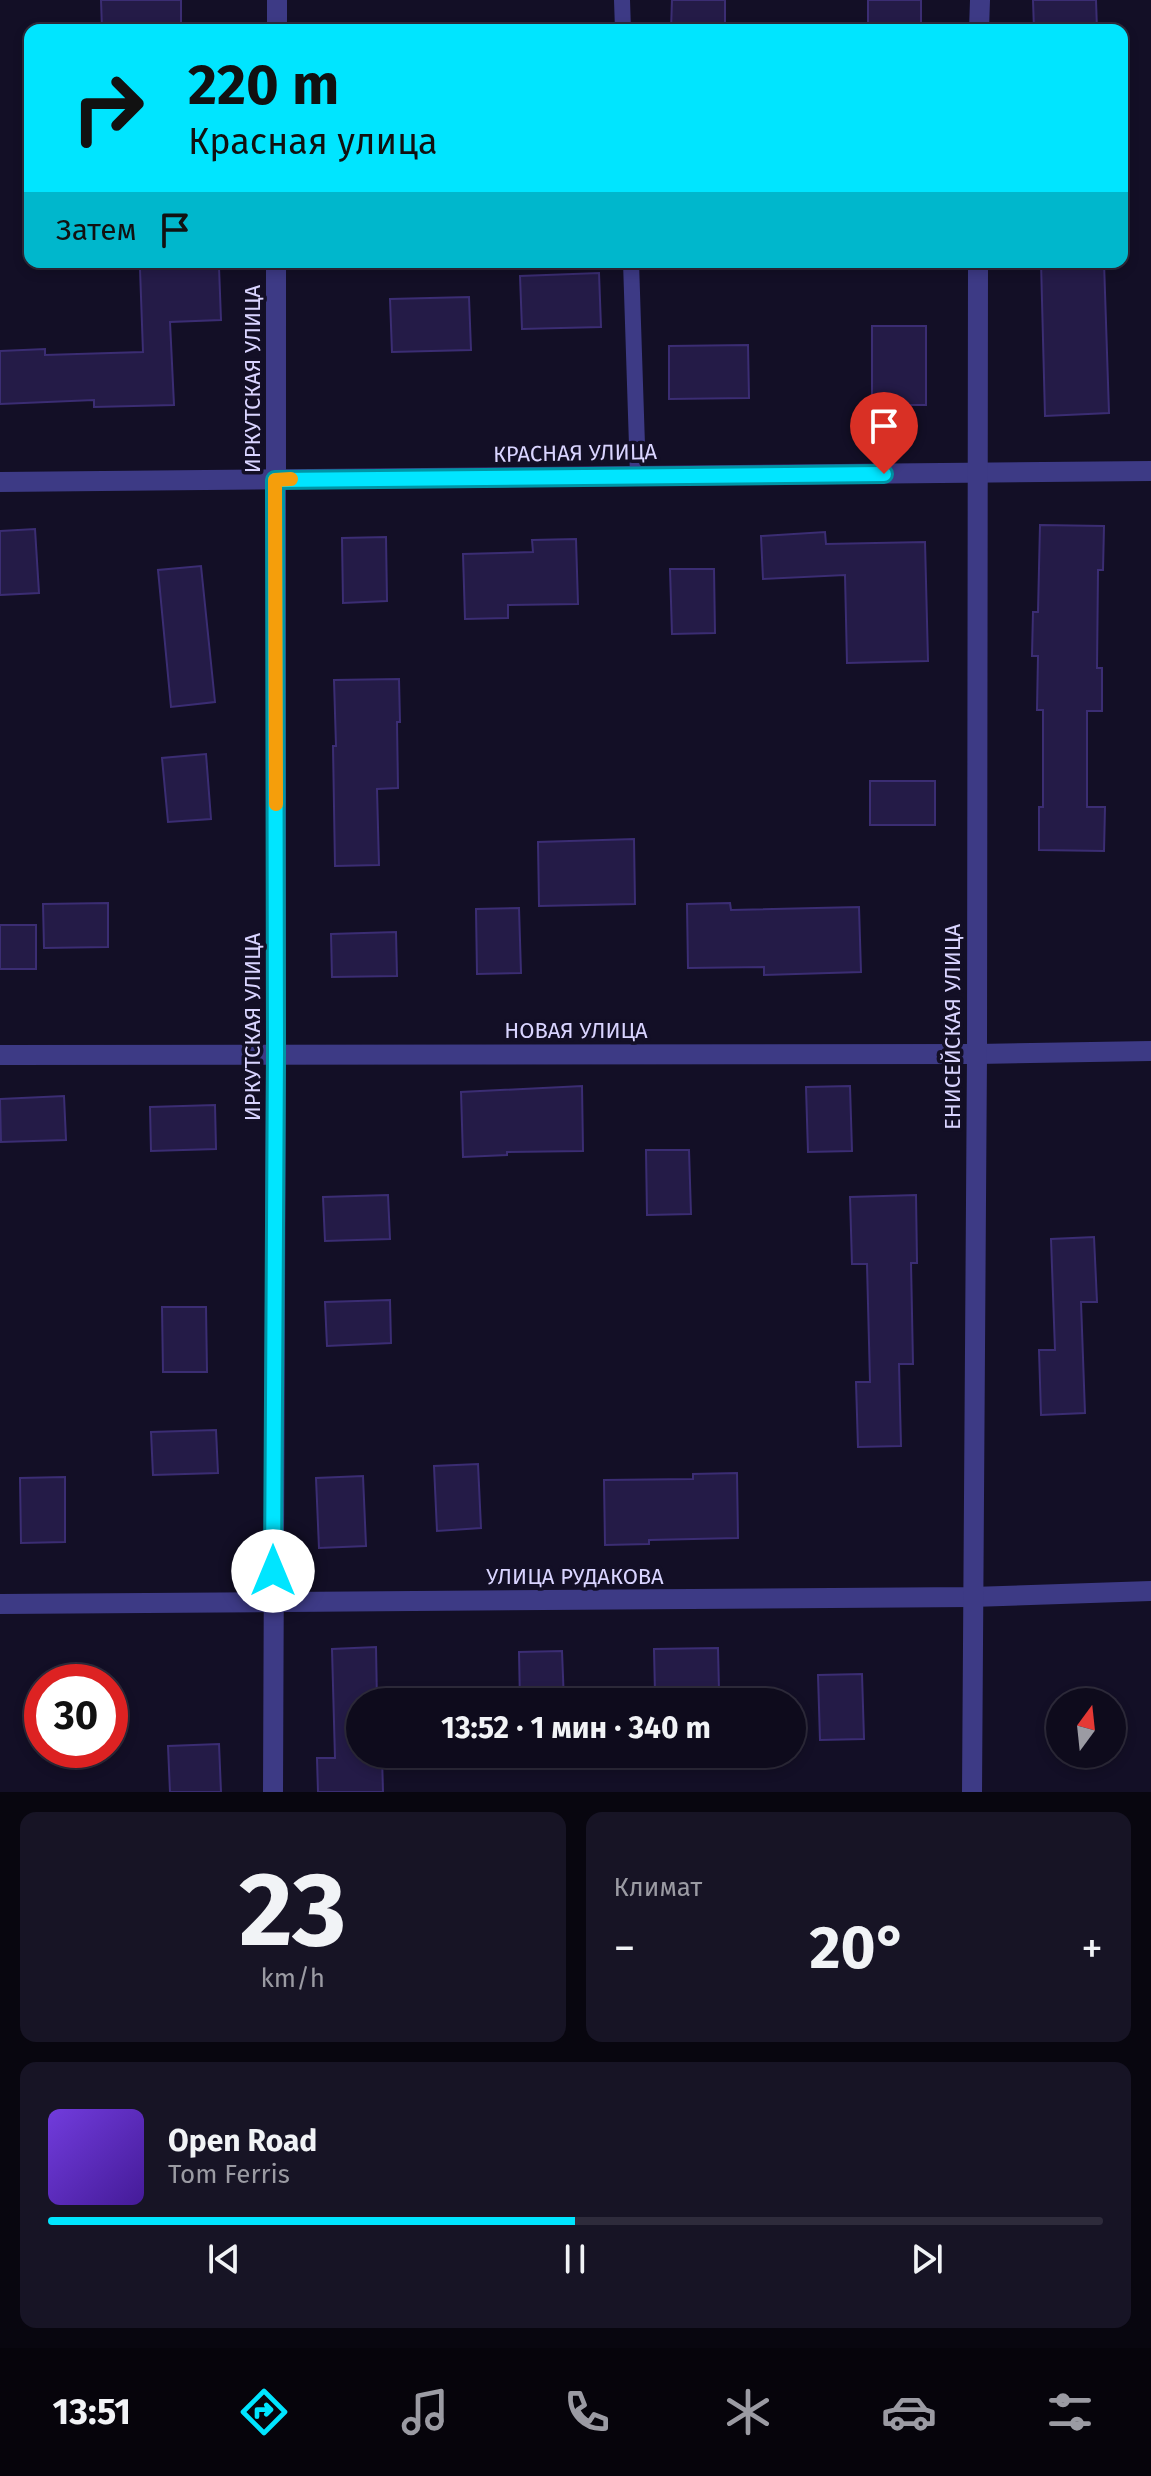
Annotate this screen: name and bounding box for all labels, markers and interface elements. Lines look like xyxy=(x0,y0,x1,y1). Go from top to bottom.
text: 220 m xyxy=(188,52,339,119)
icon: right xyxy=(56,56,160,160)
text: Красная улица xyxy=(188,120,438,164)
icon: arrive xyxy=(153,208,197,252)
text: Затем xyxy=(56,212,137,248)
street label: ИРКУТСКАЯ УЛИЦА xyxy=(239,284,266,473)
pin xyxy=(850,392,918,474)
icon: arrive xyxy=(862,404,906,448)
street label: КРАСНАЯ УЛИЦА xyxy=(493,438,658,468)
street label: ЕНИСЕЙСКАЯ УЛИЦА xyxy=(939,924,966,1130)
street label: ИРКУТСКАЯ УЛИЦА xyxy=(239,932,266,1121)
street label: НОВАЯ УЛИЦА xyxy=(504,1017,648,1044)
position arrow xyxy=(231,1529,315,1613)
street label: УЛИЦА РУДАКОВА xyxy=(486,1563,664,1590)
speed limit sign: 30 xyxy=(24,1664,128,1768)
north arrow xyxy=(1046,1688,1126,1768)
map controls xyxy=(1046,1688,1126,1768)
text: 13:52 · 1 мин · 340 m xyxy=(441,1710,711,1746)
text: 23 xyxy=(239,1848,346,1973)
text: Климат xyxy=(614,1872,702,1903)
text: 20° xyxy=(810,1912,907,1984)
text: − xyxy=(614,1922,636,1975)
text: + xyxy=(1081,1922,1103,1975)
text: km/h xyxy=(261,1963,325,1994)
text: Open Road xyxy=(168,2123,317,2159)
text: Tom Ferris xyxy=(168,2159,290,2190)
icon: previous xyxy=(202,2237,246,2281)
icon: pause xyxy=(553,2237,597,2281)
icon: next xyxy=(905,2237,949,2281)
icon: directions xyxy=(236,2384,292,2440)
icon: music xyxy=(397,2384,453,2440)
icon: phone xyxy=(559,2384,615,2440)
icon: climate xyxy=(720,2384,776,2440)
icon: car xyxy=(881,2384,937,2440)
icon: filters xyxy=(1042,2384,1098,2440)
text: 13:51 xyxy=(53,2390,131,2434)

